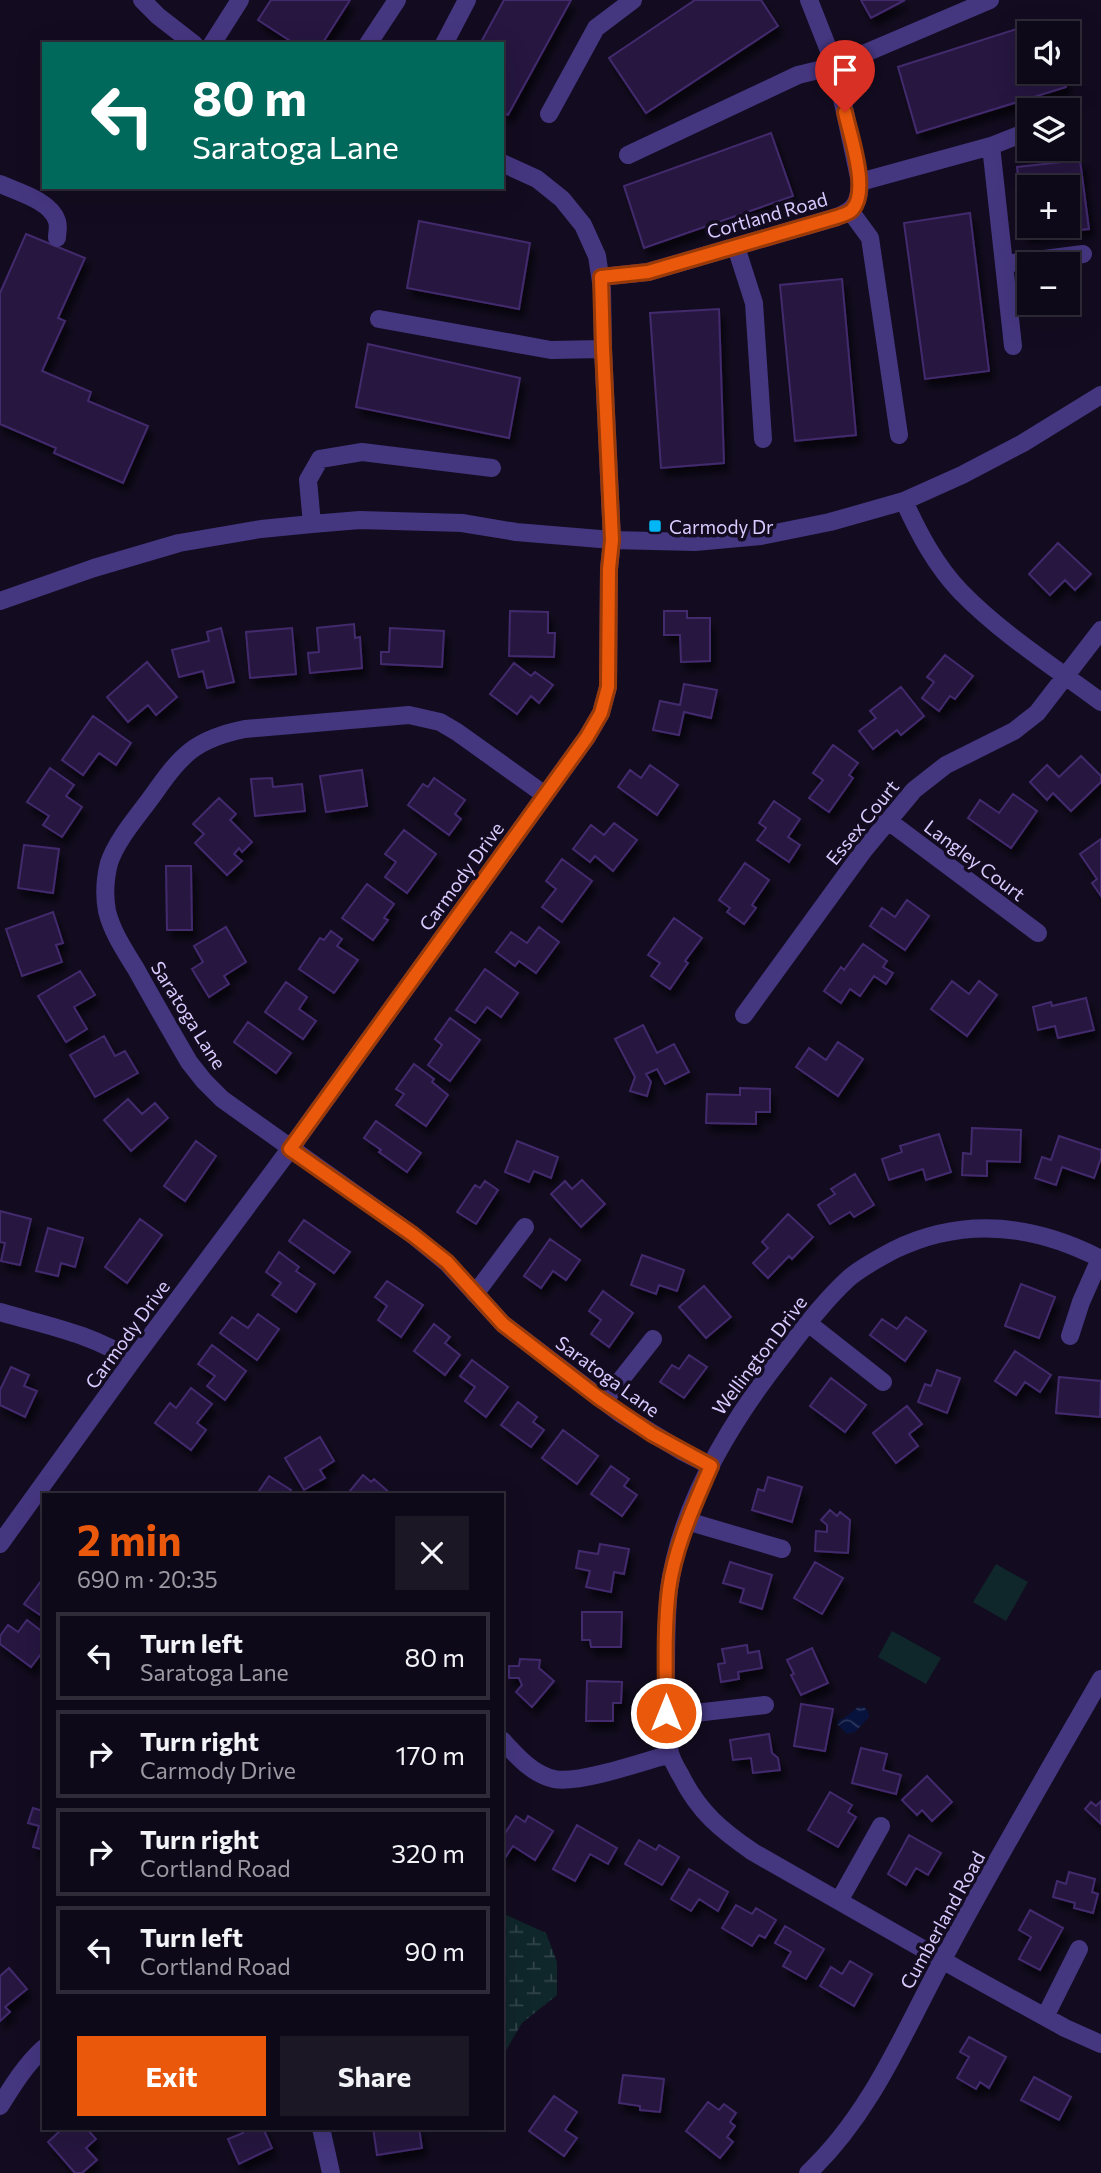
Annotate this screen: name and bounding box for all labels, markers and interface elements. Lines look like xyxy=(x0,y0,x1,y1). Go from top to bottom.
map controls xyxy=(1017,21,1080,315)
button: sound xyxy=(1017,21,1080,84)
pin xyxy=(815,40,875,112)
icon: arrive xyxy=(826,51,864,89)
text: 80 m xyxy=(192,66,307,126)
icon: left xyxy=(77,70,168,161)
button: layers xyxy=(1017,98,1080,161)
text: Saratoga Lane xyxy=(192,126,399,166)
button: + xyxy=(1017,175,1080,238)
street label: Cortland Road xyxy=(704,187,830,243)
button: − xyxy=(1017,252,1080,315)
place label: Carmody Dr xyxy=(669,515,774,538)
marker: Carmody Dr xyxy=(647,518,663,534)
street label: Essex Court xyxy=(821,775,903,869)
street label: Langley Court xyxy=(920,815,1030,906)
street label: Carmody Drive xyxy=(414,817,508,935)
street label: Saratoga Lane xyxy=(147,957,231,1073)
street label: Carmody Drive xyxy=(80,1275,174,1393)
street label: Wellington Drive xyxy=(707,1291,811,1419)
street label: Saratoga Lane xyxy=(552,1331,664,1421)
text: 2 min xyxy=(77,1513,182,1565)
button: close xyxy=(395,1516,469,1590)
text: 690 m · 20:35 xyxy=(77,1565,218,1593)
text: Turn left xyxy=(140,1627,243,1658)
icon: left xyxy=(81,1637,119,1675)
text: 80 m xyxy=(405,1641,465,1672)
text: Saratoga Lane xyxy=(140,1658,289,1686)
position arrow xyxy=(629,1676,703,1750)
text: Turn right xyxy=(140,1725,259,1756)
icon: right xyxy=(81,1735,119,1773)
text: 170 m xyxy=(396,1739,465,1770)
text: Carmody Drive xyxy=(140,1756,296,1784)
text: Turn right xyxy=(140,1823,259,1854)
icon: right xyxy=(81,1833,119,1871)
text: 320 m xyxy=(391,1837,465,1868)
street label: Cumberland Road xyxy=(895,1847,989,1993)
text: Cortland Road xyxy=(140,1854,291,1882)
text: Turn left xyxy=(140,1921,243,1952)
icon: left xyxy=(81,1931,119,1969)
text: 90 m xyxy=(405,1935,465,1966)
text: Cortland Road xyxy=(140,1952,291,1980)
button: Exit xyxy=(77,2036,266,2116)
button: Share xyxy=(280,2036,469,2116)

